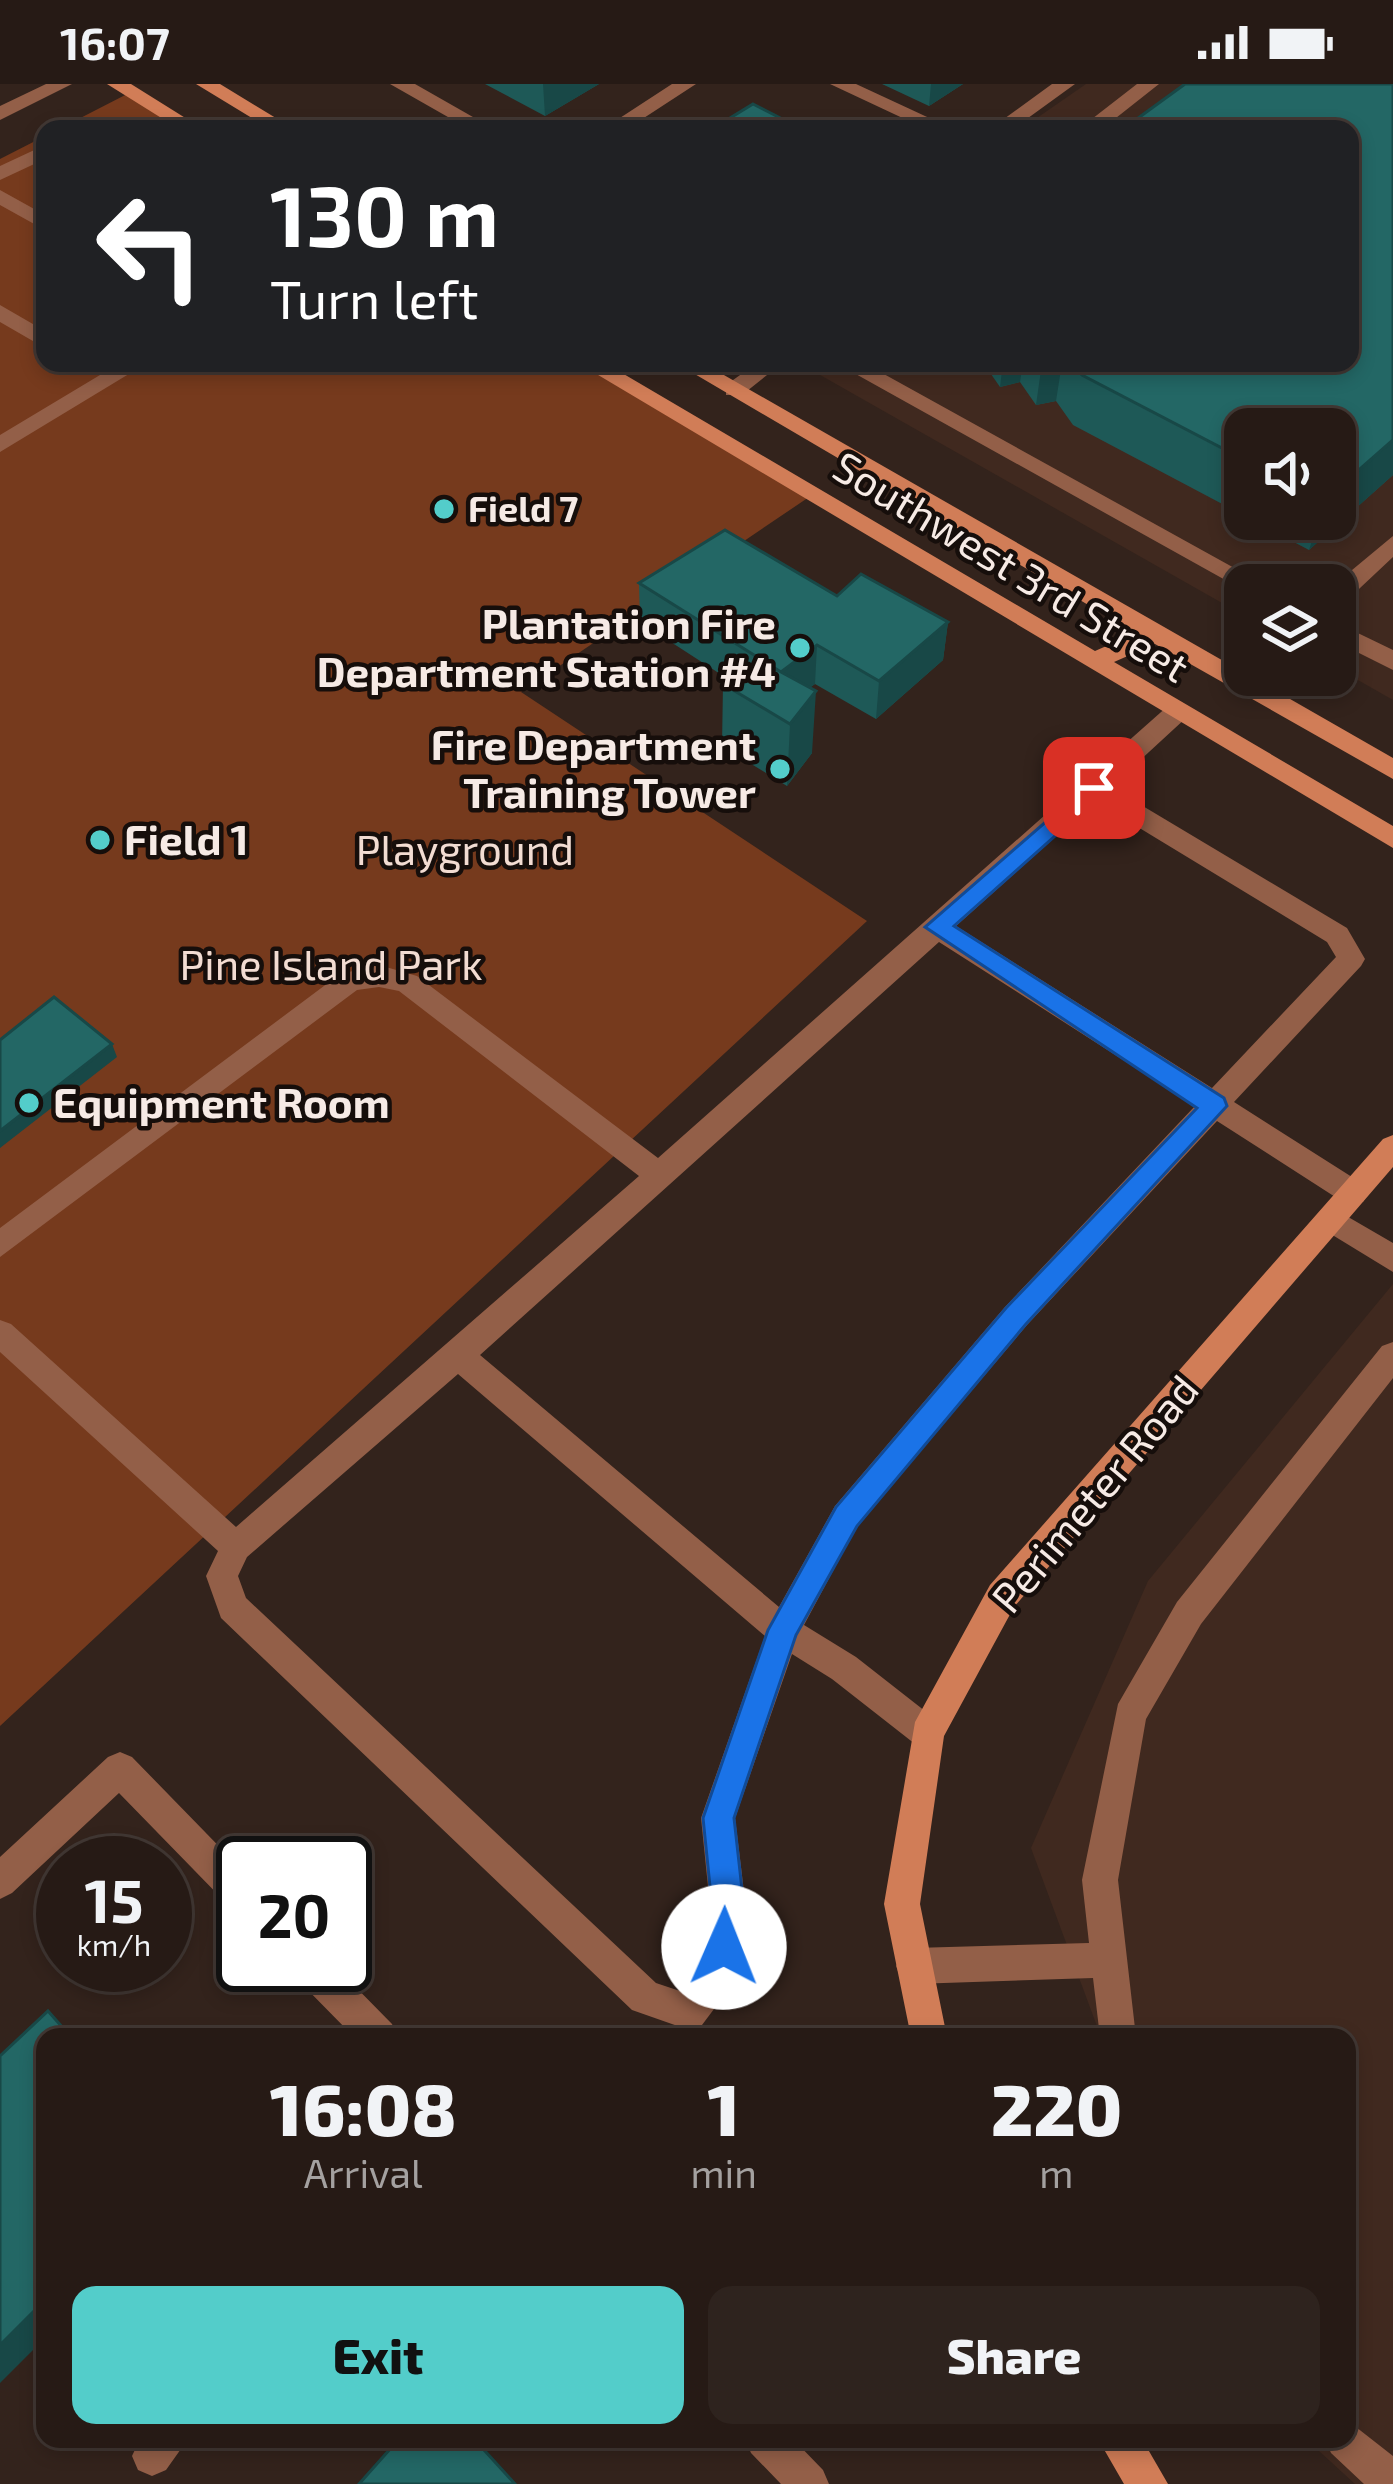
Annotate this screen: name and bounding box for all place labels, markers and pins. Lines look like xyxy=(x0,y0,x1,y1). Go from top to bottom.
place label: Field 7 xyxy=(468,486,578,529)
marker: Field 7 xyxy=(431,496,457,522)
place label: Plantation Fire Department Station #4 xyxy=(317,597,776,695)
marker: Plantation Fire Department Station #4 xyxy=(787,635,813,661)
place label: Fire Department Training Tower xyxy=(431,718,756,816)
pin xyxy=(1043,737,1145,839)
marker: Fire Department Training Tower xyxy=(767,756,793,782)
place label: Field 1 xyxy=(124,813,249,863)
marker: Field 1 xyxy=(87,827,113,853)
place label: Equipment Room xyxy=(53,1076,390,1126)
marker: Equipment Room xyxy=(16,1090,42,1116)

